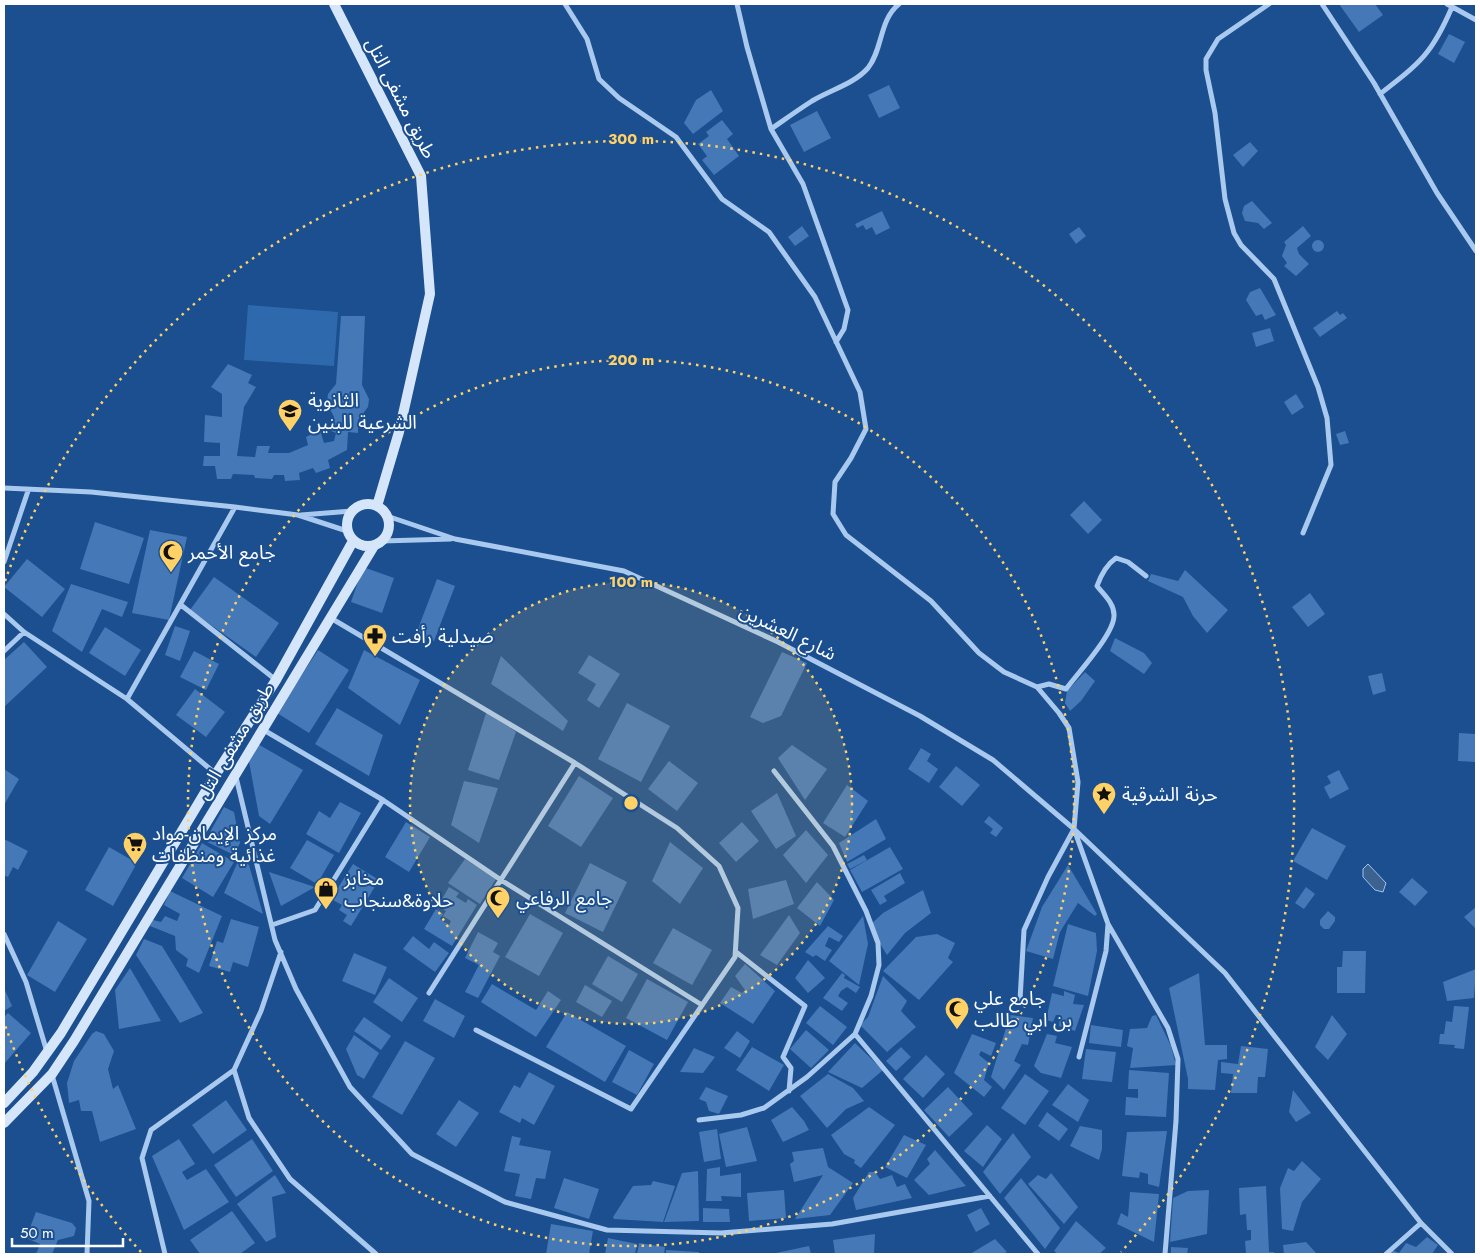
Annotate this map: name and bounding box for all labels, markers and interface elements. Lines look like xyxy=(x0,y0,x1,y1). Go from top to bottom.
street label: طريق مشفى التل xyxy=(359,33,443,163)
text: 300 m xyxy=(608,128,654,150)
text: 200 m xyxy=(608,349,654,371)
place label: الثانوية الشرعية للبنين xyxy=(308,387,417,436)
school or university icon: الثانوية الشرعية للبنين xyxy=(277,398,303,432)
mosque icon: جامع الأحمر xyxy=(158,539,184,573)
place label: جامع الأحمر xyxy=(187,539,276,567)
text: 100 m xyxy=(609,571,653,593)
street label: شارع العشرين xyxy=(735,597,841,667)
pharmacy icon: صيدلية رأفت xyxy=(362,623,388,657)
place label: صيدلية رأفت xyxy=(392,623,494,650)
street label: طريق مشفى التل xyxy=(189,677,281,805)
place icon: حرنة الشرقية xyxy=(1091,781,1117,815)
place label: حرنة الشرقية xyxy=(1122,781,1218,808)
centre of rings xyxy=(622,794,640,812)
place label: مركز الإيمان-مواد غذائية ومنظفات xyxy=(152,820,277,869)
supermarket icon: مركز الإيمان-مواد غذائية ومنظفات xyxy=(122,831,148,865)
place label: مخابز حلاوة&سنجاب xyxy=(343,865,454,914)
shop icon: مخابز حلاوة&سنجاب xyxy=(313,876,339,910)
mosque icon: جامع الرفاعي xyxy=(485,885,511,919)
place label: جامع الرفاعي xyxy=(516,885,612,913)
place label: جامع علي بن ابي طالب xyxy=(974,985,1072,1035)
mosque icon: جامع علي بن ابي طالب xyxy=(944,996,970,1030)
scale bar xyxy=(12,1216,124,1248)
text: 50 m xyxy=(20,1222,54,1244)

